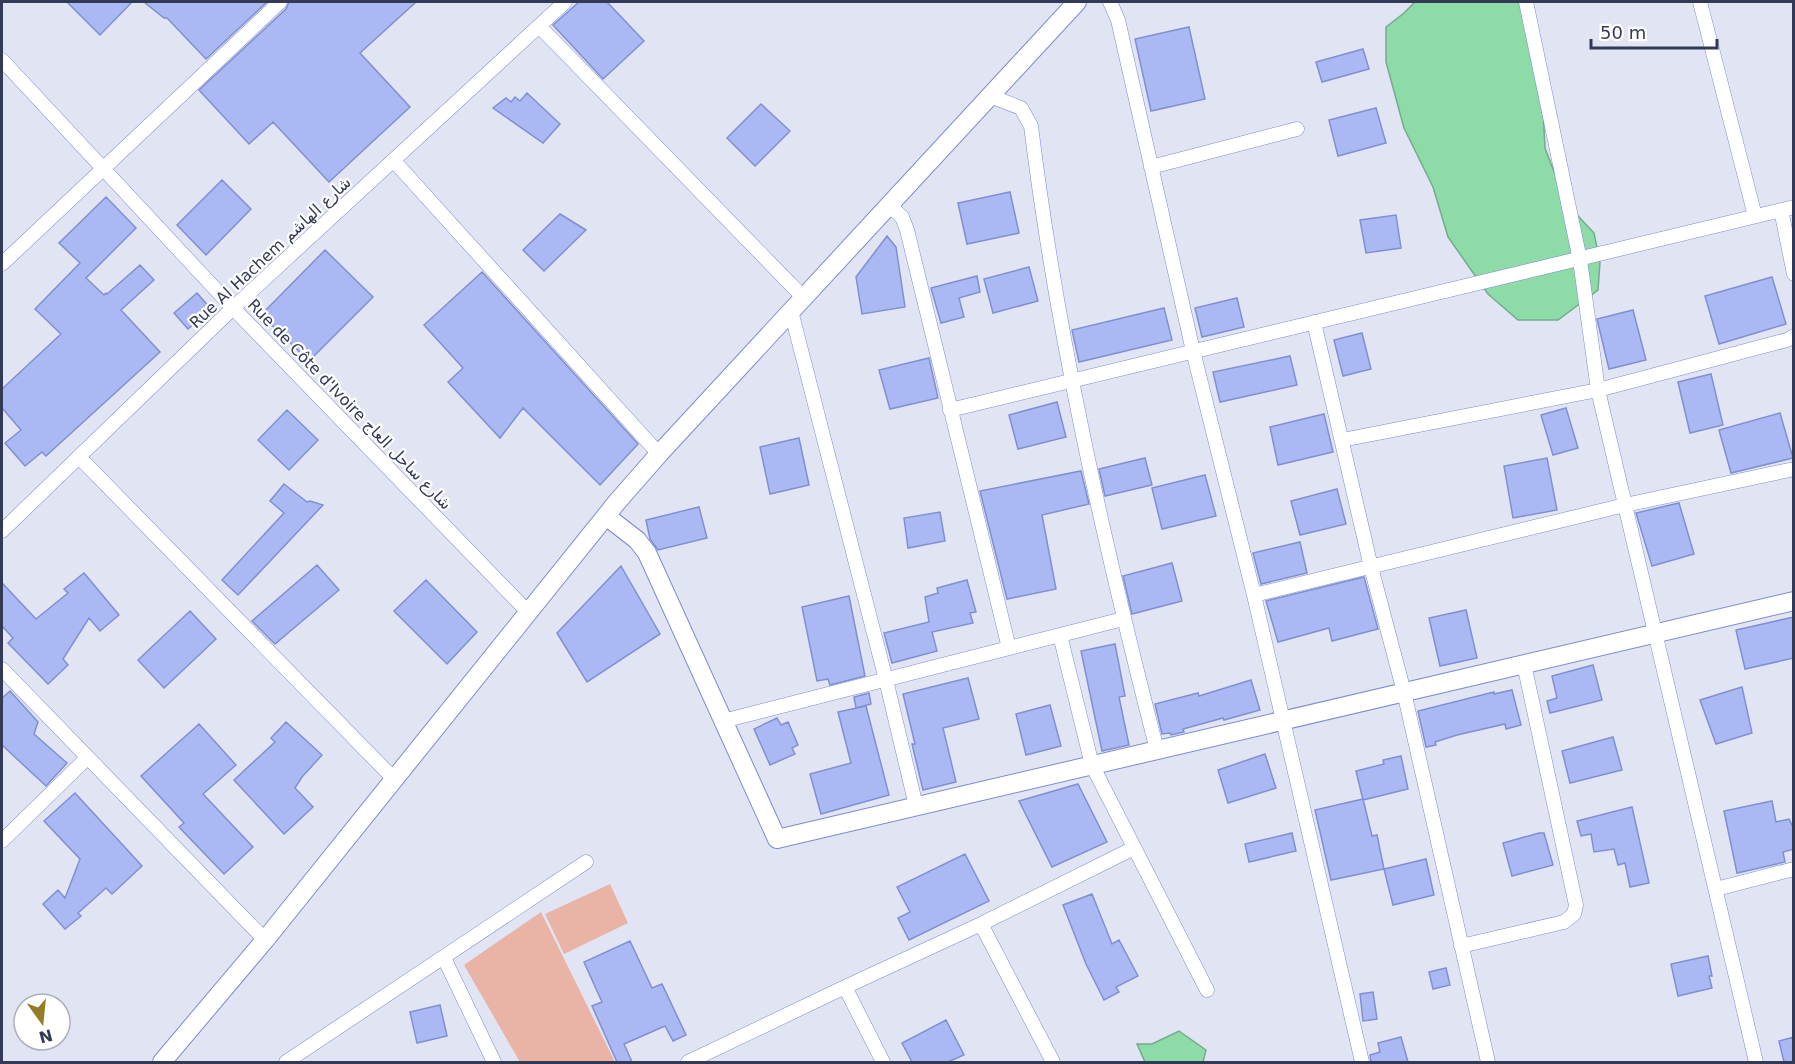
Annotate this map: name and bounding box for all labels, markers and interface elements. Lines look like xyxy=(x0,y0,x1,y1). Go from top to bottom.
scale bar xyxy=(1591,12,1717,50)
text: 50 m xyxy=(1600,22,1646,43)
street label: Rue Al Hachem شارع الهاشم xyxy=(186,173,356,333)
street label: Rue de Côte d'Ivoire شارع ساحل العاج xyxy=(243,295,456,514)
north arrow xyxy=(12,992,72,1052)
text: N xyxy=(37,1025,55,1047)

